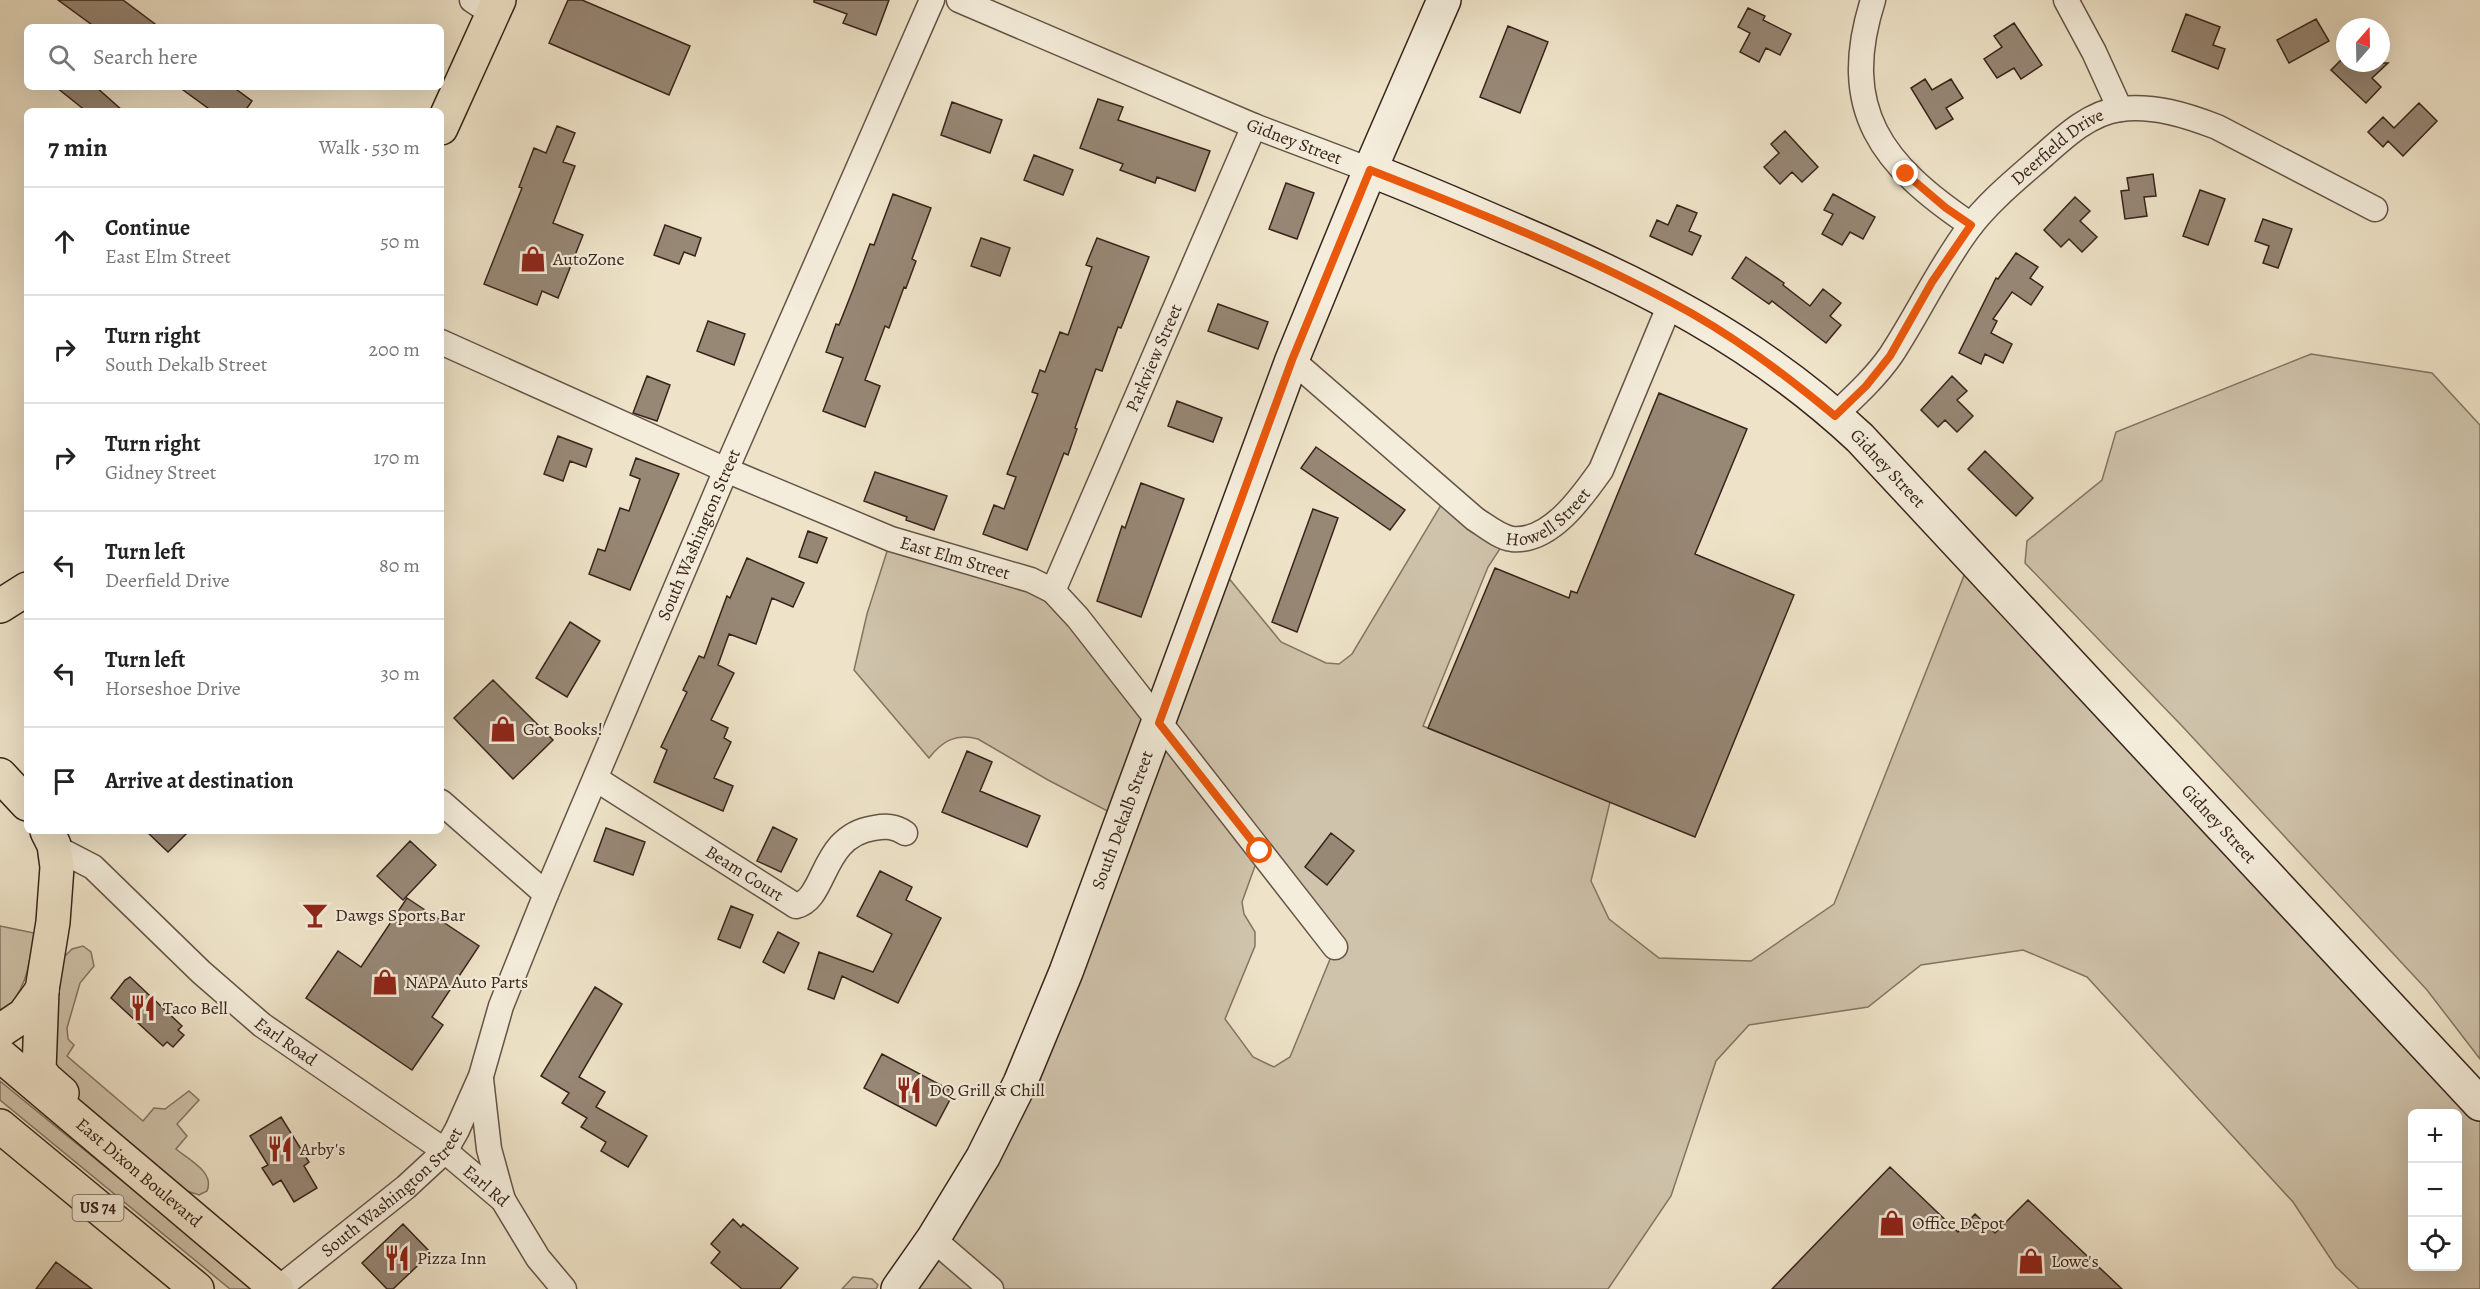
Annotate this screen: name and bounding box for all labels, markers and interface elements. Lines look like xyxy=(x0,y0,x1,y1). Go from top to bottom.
north arrow xyxy=(2336,18,2390,72)
search box xyxy=(24,24,444,90)
icon: search xyxy=(45,41,78,74)
text: Search here xyxy=(93,42,198,72)
street label: Deerfield Drive xyxy=(2006,102,2107,191)
street label: Gidney Street xyxy=(1243,112,1346,170)
text: 7 min xyxy=(48,130,108,165)
text: Walk · 530 m xyxy=(319,134,420,161)
route end xyxy=(1892,160,1918,186)
text: Continue xyxy=(105,213,190,243)
icon: ahead xyxy=(48,225,81,258)
text: 50 m xyxy=(380,228,420,255)
text: East Elm Street xyxy=(105,243,231,270)
shop icon: AutoZone xyxy=(518,244,548,274)
place label: AutoZone xyxy=(552,247,625,271)
street label: Parkview Street xyxy=(1120,300,1188,416)
text: Turn right xyxy=(105,321,201,351)
icon: right xyxy=(48,333,81,366)
text: 200 m xyxy=(369,336,420,363)
text: South Dekalb Street xyxy=(105,351,267,378)
street label: Gidney Street xyxy=(1845,423,1931,513)
text: Turn right xyxy=(105,429,201,459)
icon: right xyxy=(48,441,81,474)
text: 170 m xyxy=(374,444,420,471)
street label: South Washington Street xyxy=(652,445,746,624)
text: Gidney Street xyxy=(105,459,216,486)
street label: Howell Street xyxy=(1505,483,1596,552)
street label: East Elm Street xyxy=(897,530,1013,585)
text: Turn left xyxy=(105,537,185,567)
icon: left xyxy=(48,549,81,582)
text: 80 m xyxy=(379,552,420,579)
text: Deerfield Drive xyxy=(105,567,230,594)
text: Turn left xyxy=(105,645,185,675)
icon: left xyxy=(48,657,81,690)
text: 30 m xyxy=(380,660,420,687)
text: Horseshoe Drive xyxy=(105,675,241,702)
shop icon: Got Books! xyxy=(488,714,518,744)
place label: Got Books! xyxy=(523,717,603,741)
street label: South Dekalb Street xyxy=(1086,747,1159,893)
icon: arrive xyxy=(48,765,81,798)
text: Arrive at destination xyxy=(105,766,294,796)
street label: Gidney Street xyxy=(2176,779,2262,869)
route start xyxy=(1246,837,1272,863)
street label: Beam Court xyxy=(701,840,788,907)
bar icon: Dawgs Sports Bar xyxy=(300,900,330,930)
place label: Dawgs Sports Bar xyxy=(335,903,466,927)
shop icon: NAPA Auto Parts xyxy=(370,967,400,997)
place label: NAPA Auto Parts xyxy=(405,970,528,994)
restaurant icon: Taco Bell xyxy=(128,993,158,1023)
place label: Taco Bell xyxy=(163,996,228,1020)
street label: Earl Road xyxy=(249,1012,322,1072)
restaurant icon: DQ Grill & Chill xyxy=(894,1075,924,1105)
place label: DQ Grill & Chill xyxy=(929,1078,1045,1102)
map controls xyxy=(2408,1109,2462,1271)
button: + xyxy=(2408,1109,2462,1163)
street label: East Dixon Boulevard xyxy=(71,1112,207,1233)
street label: South Washington Street xyxy=(316,1123,468,1262)
restaurant icon: Arby's xyxy=(265,1134,295,1164)
place label: Arby's xyxy=(299,1137,345,1161)
street label: Earl Rd xyxy=(458,1159,515,1212)
button: − xyxy=(2408,1163,2462,1217)
road number: US 74 xyxy=(72,1195,124,1221)
shop icon: Office Depot xyxy=(1877,1208,1907,1238)
place label: Office Depot xyxy=(1912,1211,2005,1235)
button: locate xyxy=(2408,1217,2462,1271)
restaurant icon: Pizza Inn xyxy=(382,1243,412,1273)
place label: Pizza Inn xyxy=(417,1246,487,1270)
shop icon: Lowe's xyxy=(2016,1246,2046,1276)
place label: Lowe's xyxy=(2051,1249,2099,1273)

